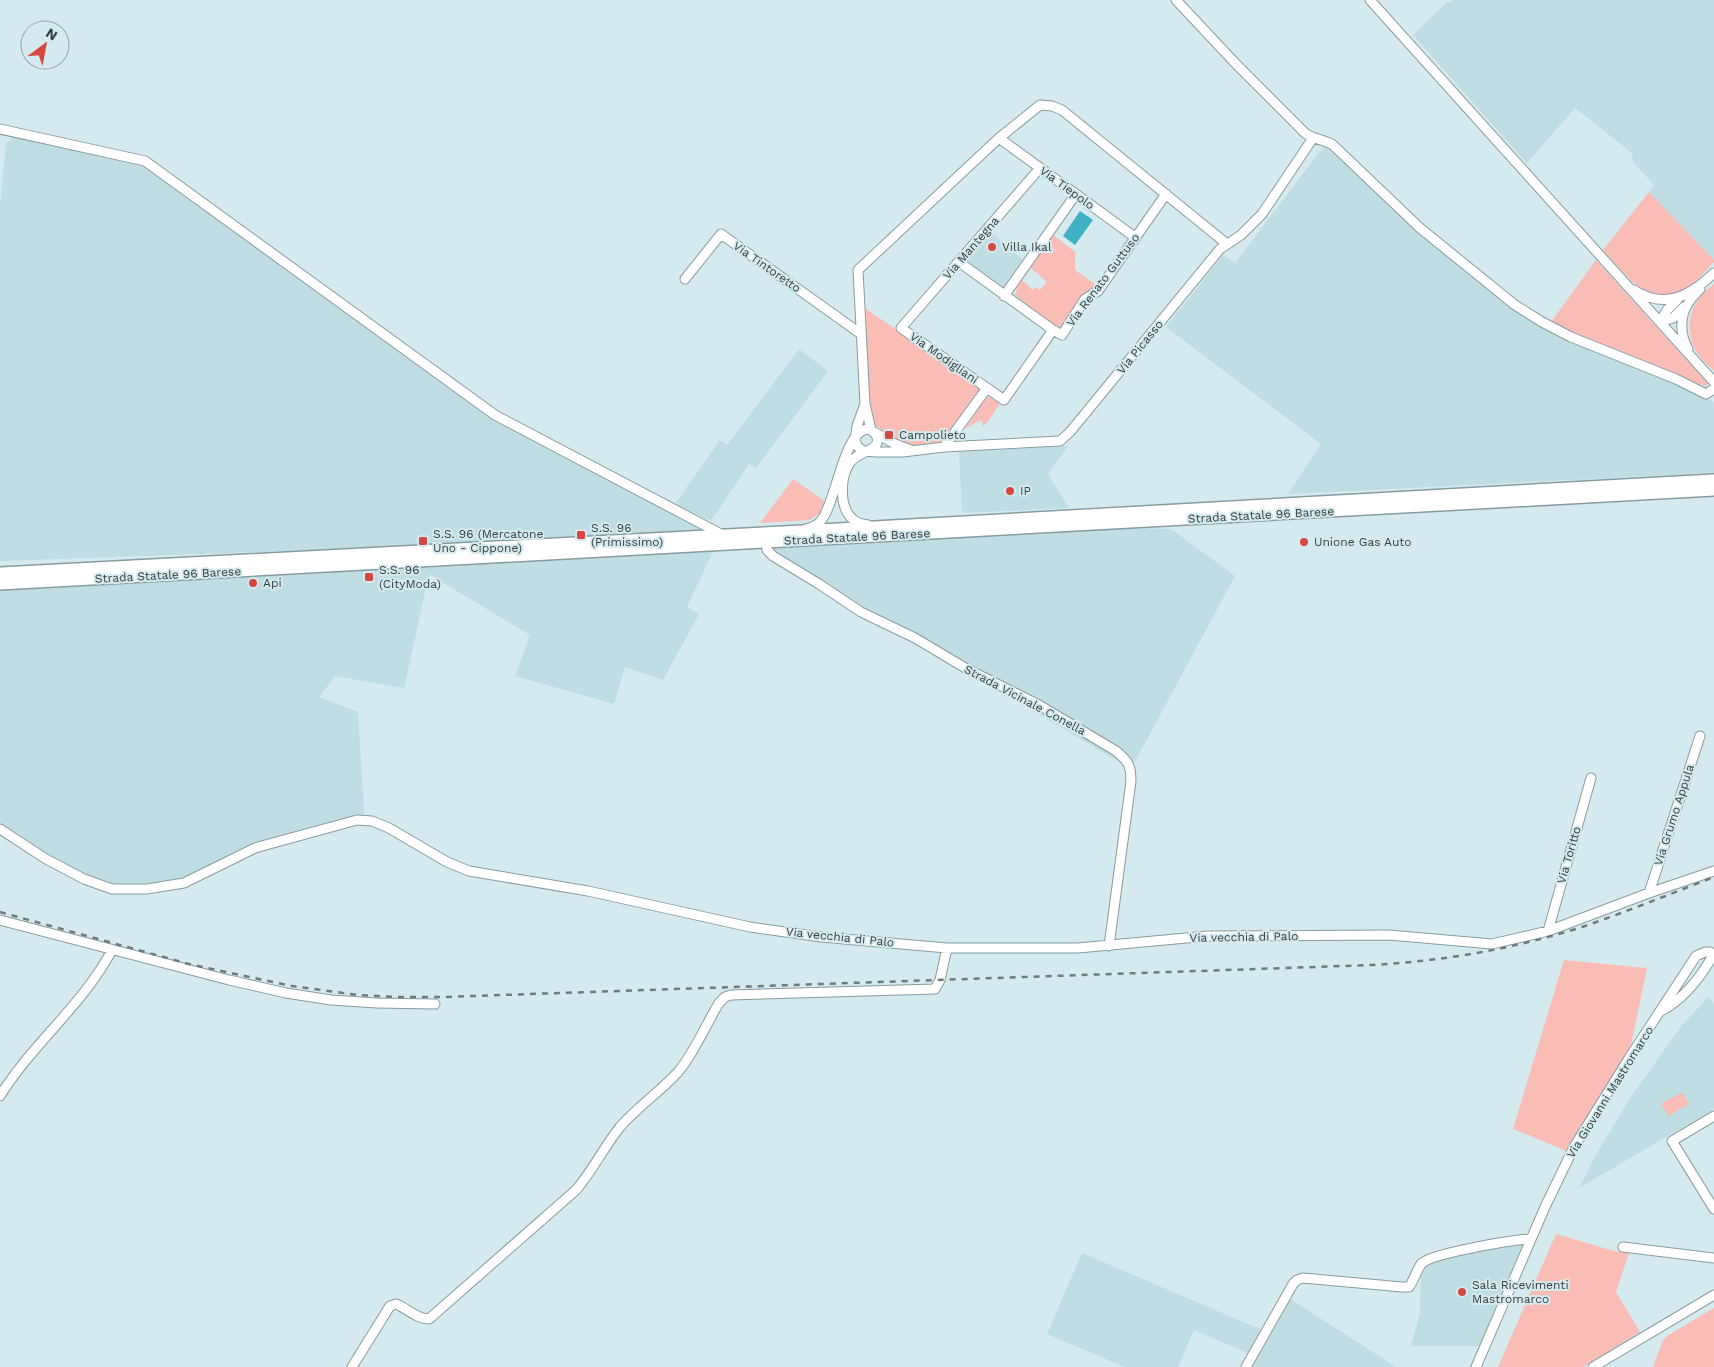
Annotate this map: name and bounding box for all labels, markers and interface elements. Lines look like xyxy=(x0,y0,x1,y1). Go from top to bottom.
north arrow xyxy=(20,20,70,70)
text: N xyxy=(43,24,61,44)
street label: Via Tiepolo xyxy=(1037,164,1097,212)
street label: Via Mantegna xyxy=(940,214,1002,282)
street label: Via Renato Guttuso xyxy=(1063,231,1143,329)
street label: Via Tintoretto xyxy=(731,239,803,295)
place label: Villa Ikal xyxy=(1002,240,1052,254)
marker: Villa Ikal xyxy=(986,241,998,253)
street label: Via Picasso xyxy=(1114,317,1166,377)
street label: Via Modigliani xyxy=(907,329,981,387)
place label: Campolieto xyxy=(899,428,966,442)
marker: Campolieto xyxy=(883,429,895,441)
place label: IP xyxy=(1020,484,1031,498)
marker: IP xyxy=(1004,485,1016,497)
street label: Strada Statale 96 Barese xyxy=(1188,504,1335,526)
place label: S.S. 96 (Primissimo) xyxy=(591,521,663,549)
street label: Strada Statale 96 Barese xyxy=(784,526,931,548)
place label: S.S. 96 (Mercatone Uno - Cippone) xyxy=(433,527,543,555)
marker: S.S. 96 (Primissimo) xyxy=(575,529,587,541)
marker: S.S. 96 (Mercatone Uno - Cippone) xyxy=(417,535,429,547)
place label: Unione Gas Auto xyxy=(1314,535,1412,549)
marker: Unione Gas Auto xyxy=(1298,536,1310,548)
place label: S.S. 96 (CityModa) xyxy=(379,563,441,591)
street label: Strada Statale 96 Barese xyxy=(95,564,242,586)
marker: S.S. 96 (CityModa) xyxy=(363,571,375,583)
place label: Api xyxy=(263,576,282,590)
marker: Api xyxy=(247,577,259,589)
street label: Strada Vicinale Conella xyxy=(962,662,1088,738)
street label: Via Grumo Appula xyxy=(1651,762,1697,867)
street label: Via Toritto xyxy=(1554,825,1584,885)
street label: Via vecchia di Palo xyxy=(785,924,895,950)
street label: Via vecchia di Palo xyxy=(1189,929,1299,945)
street label: Via Giovanni Mastromarco xyxy=(1564,1024,1656,1160)
place label: Sala Ricevimenti Mastromarco xyxy=(1472,1278,1569,1306)
marker: Sala Ricevimenti Mastromarco xyxy=(1456,1286,1468,1298)

